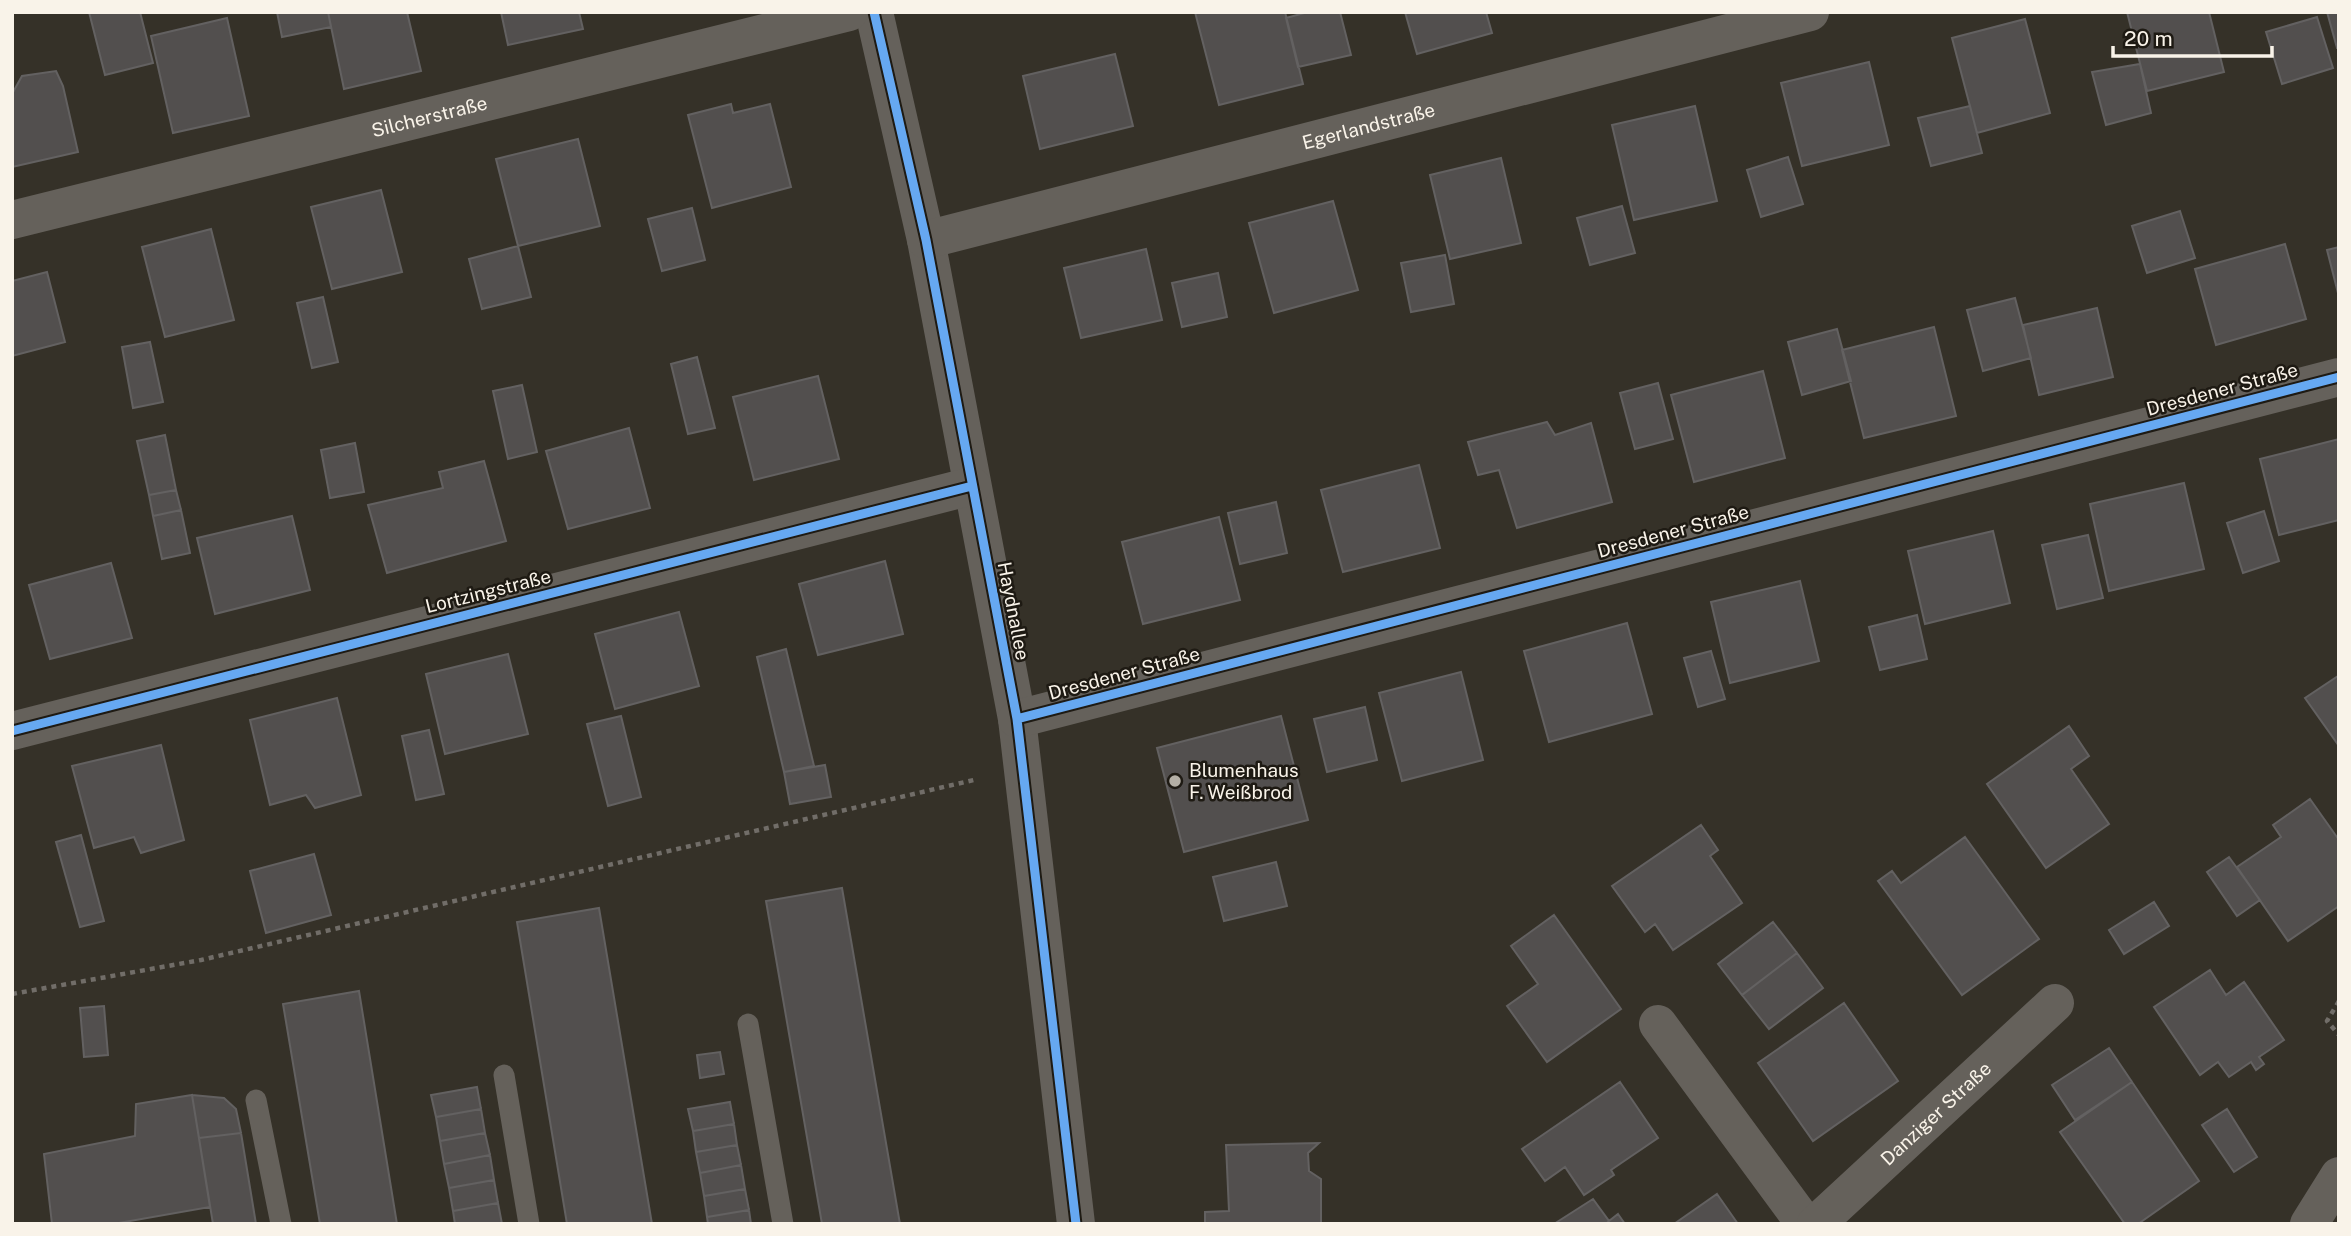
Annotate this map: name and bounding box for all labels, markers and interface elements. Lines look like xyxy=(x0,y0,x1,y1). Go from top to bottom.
scale bar xyxy=(2113,14,2272,58)
text: 20 m xyxy=(2124,26,2173,51)
street label: Silcherstraße xyxy=(369,91,489,141)
street label: Egerlandstraße xyxy=(1300,98,1437,154)
street label: Dresdener Straße xyxy=(2144,358,2300,420)
street label: Dresdener Straße xyxy=(1595,500,1751,562)
street label: Haydnallee xyxy=(994,560,1034,662)
street label: Lortzingstraße xyxy=(423,565,553,617)
street label: Dresdener Straße xyxy=(1046,642,1202,704)
place label: Blumenhaus F. Weißbrod xyxy=(1189,759,1299,803)
marker: Blumenhaus F. Weißbrod xyxy=(1167,773,1183,789)
street label: Danziger Straße xyxy=(1876,1057,1995,1170)

